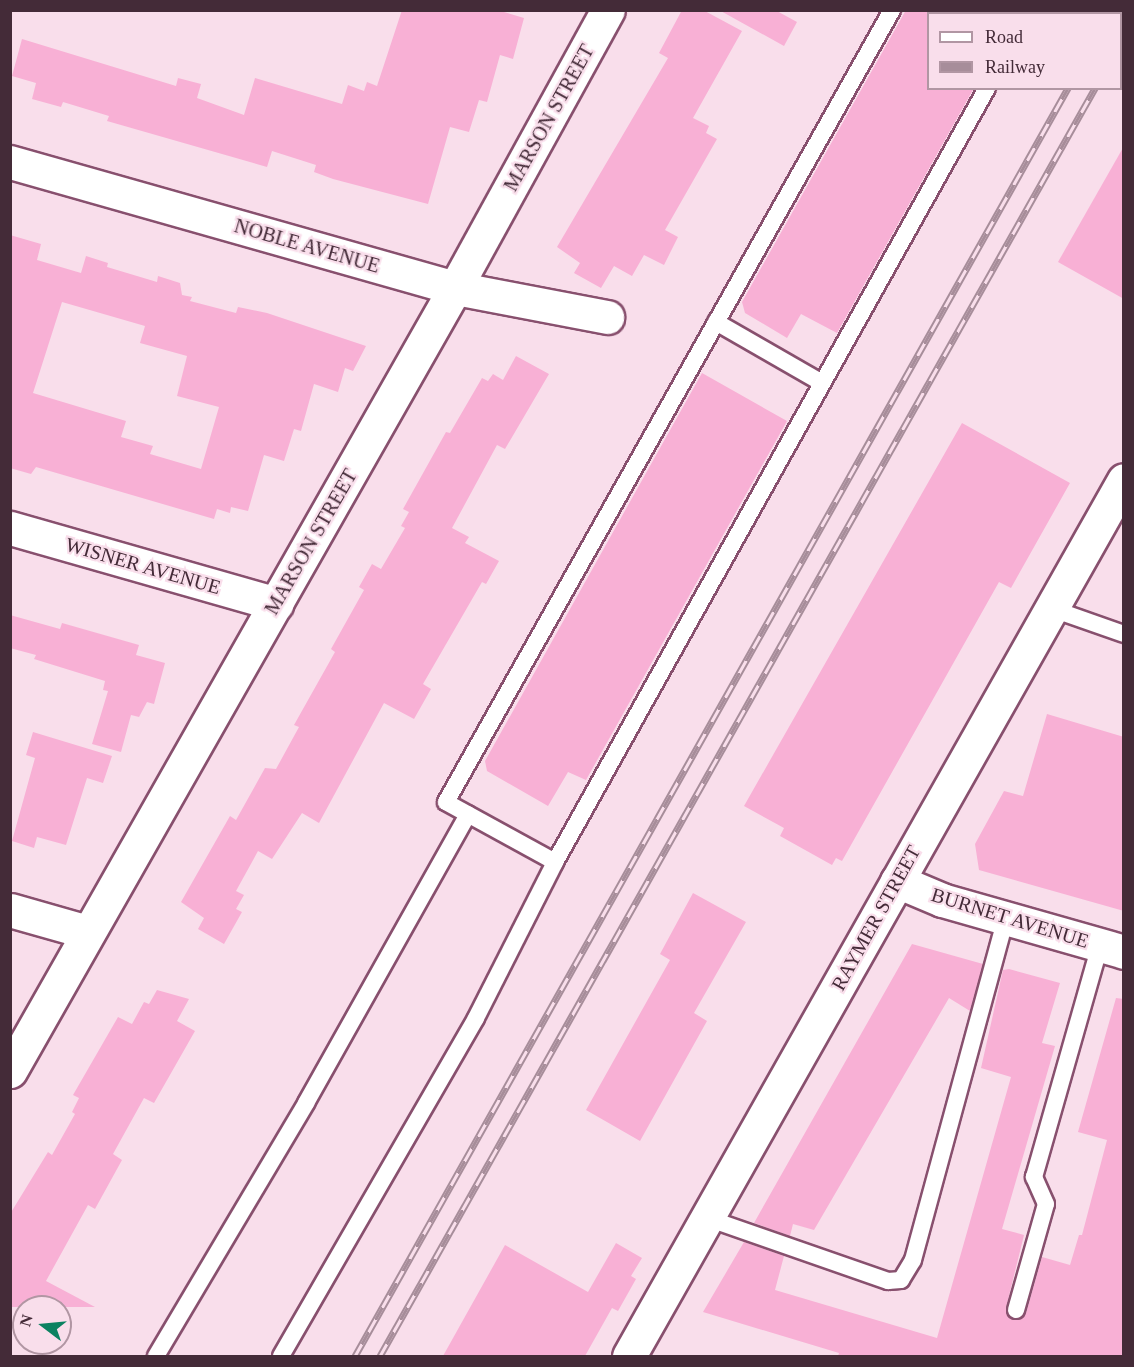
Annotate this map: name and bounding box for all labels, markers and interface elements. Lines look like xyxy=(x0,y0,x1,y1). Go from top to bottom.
legend xyxy=(927,12,1122,90)
text: Road xyxy=(985,27,1023,47)
street label: MARSON STREET xyxy=(499,41,599,195)
text: Railway xyxy=(985,57,1045,77)
street label: NOBLE AVENUE xyxy=(231,214,383,278)
street label: MARSON STREET xyxy=(260,465,362,619)
street label: WISNER AVENUE xyxy=(62,532,224,600)
street label: RAYMER STREET xyxy=(826,841,926,995)
street label: BURNET AVENUE xyxy=(928,882,1092,954)
north arrow xyxy=(12,1295,72,1355)
text: N xyxy=(16,1313,36,1328)

